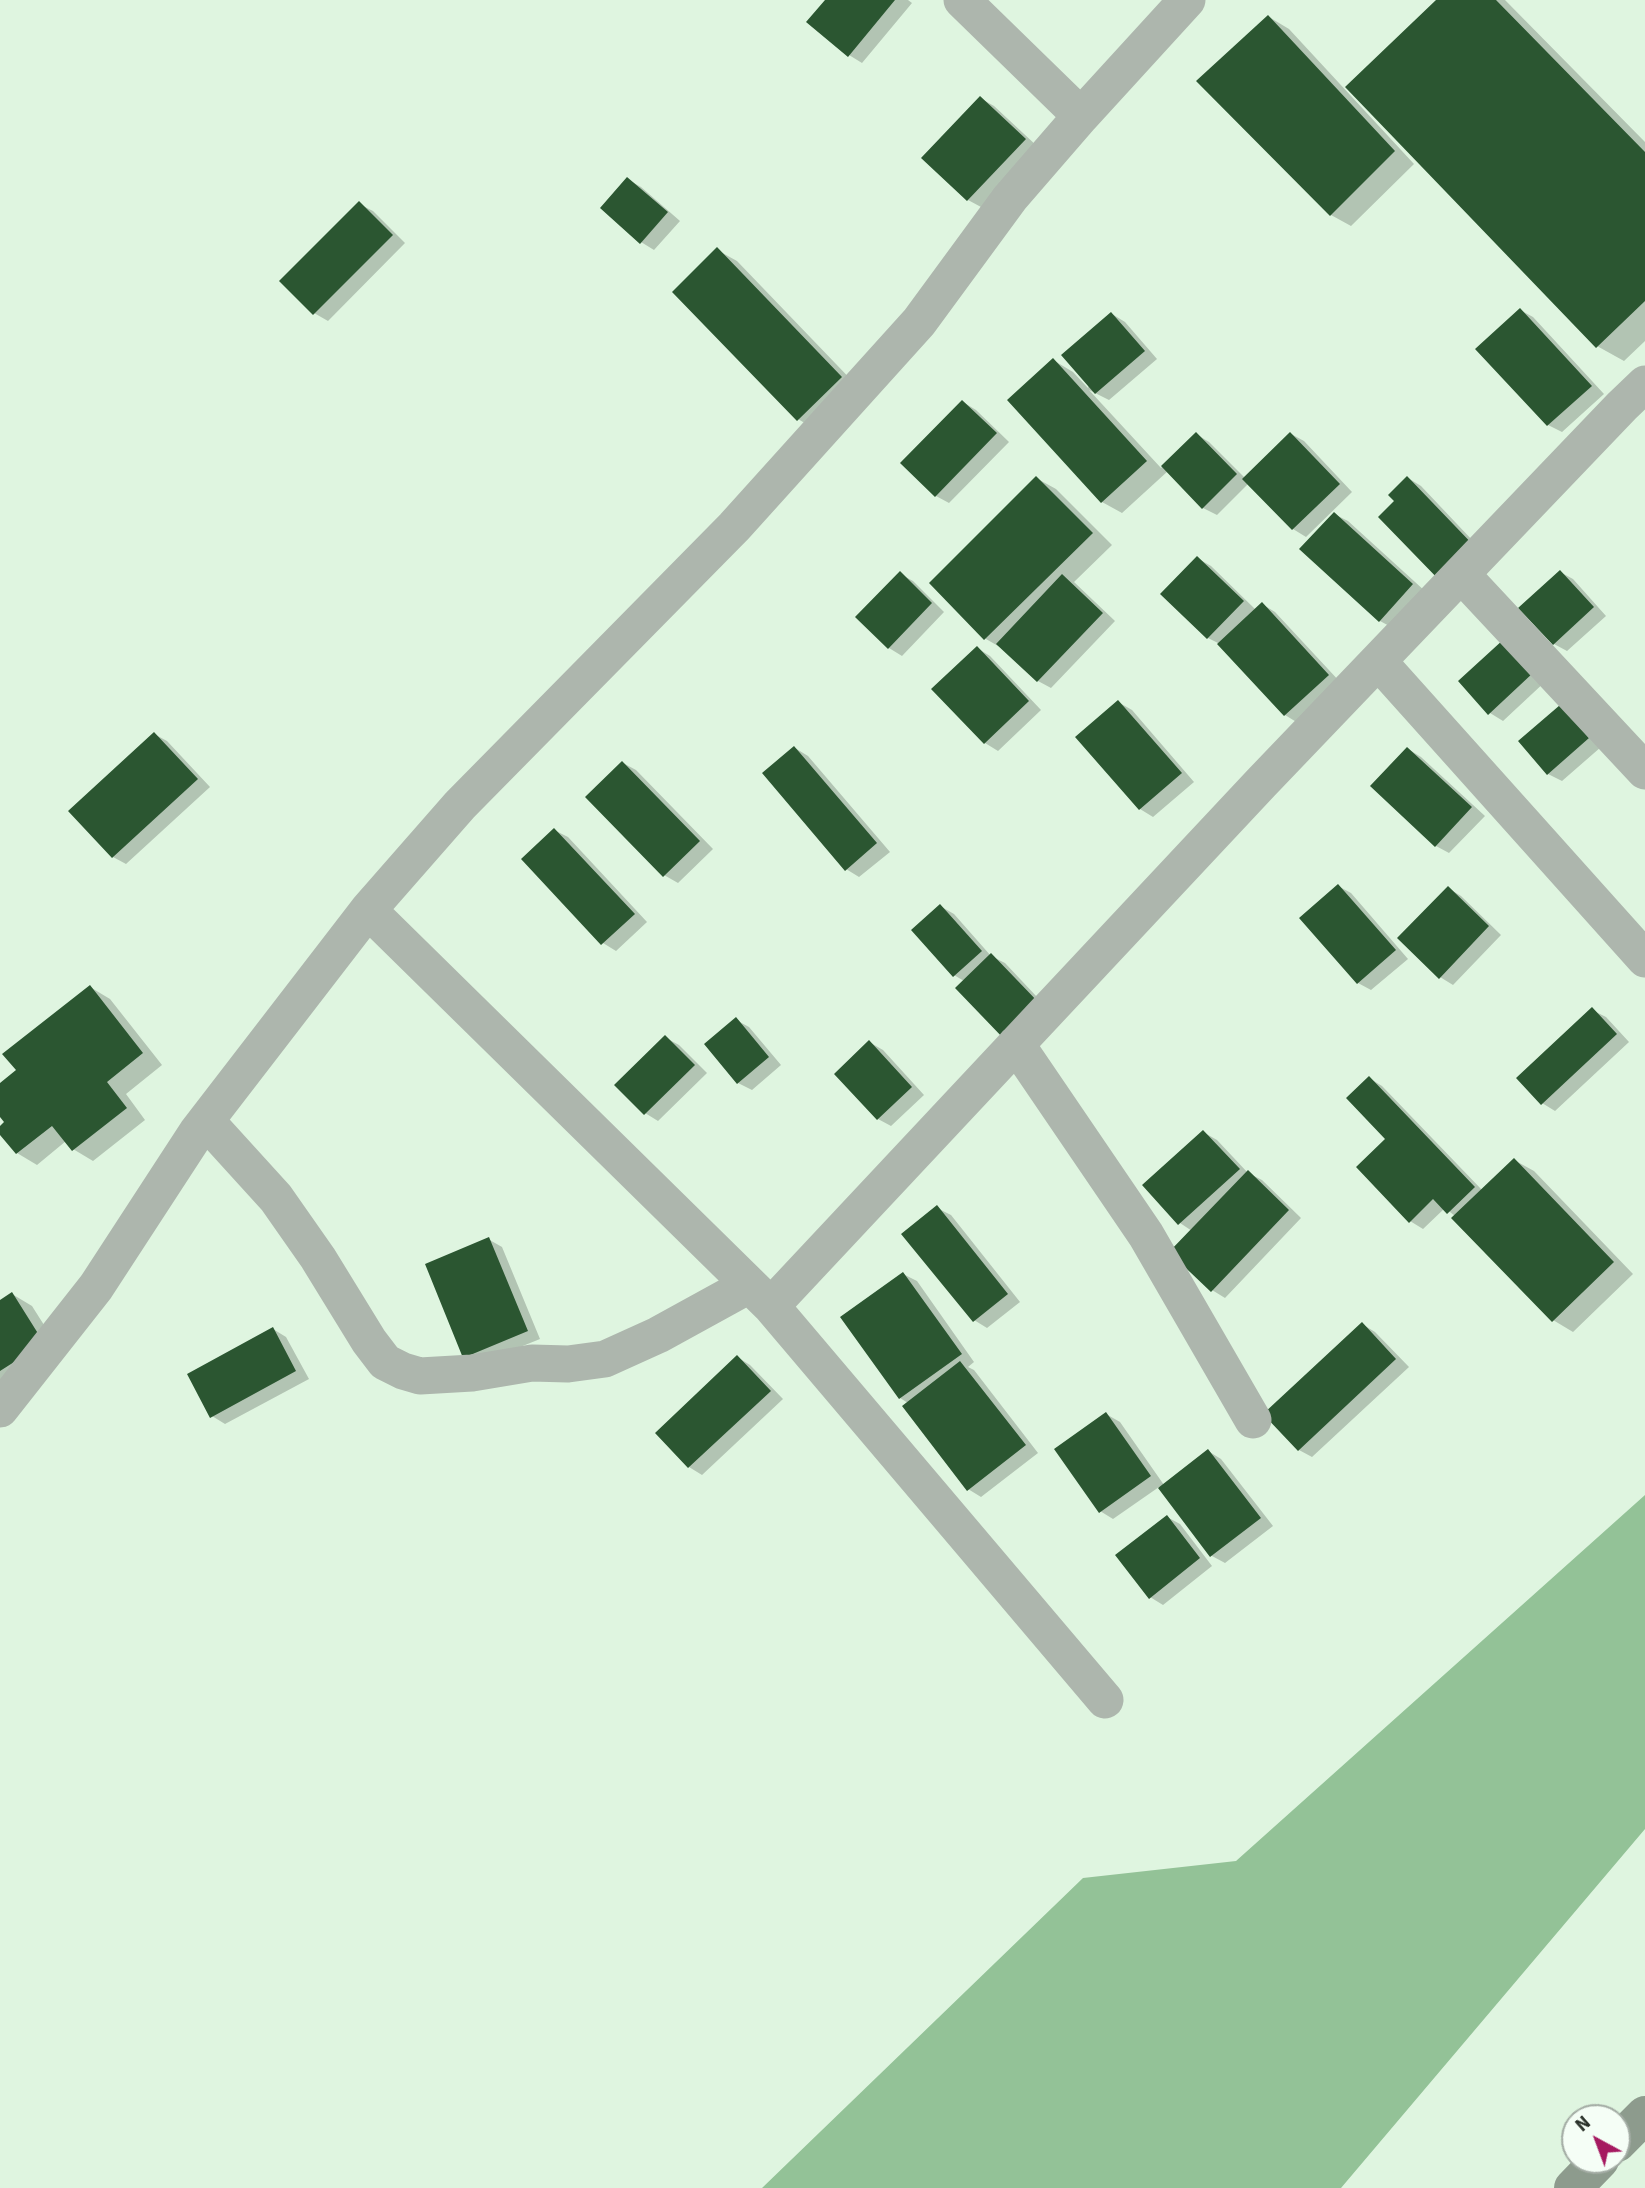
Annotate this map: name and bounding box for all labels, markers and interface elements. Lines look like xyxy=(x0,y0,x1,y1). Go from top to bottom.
north arrow xyxy=(1561,2104,1631,2174)
text: N xyxy=(1570,2110,1597,2139)

